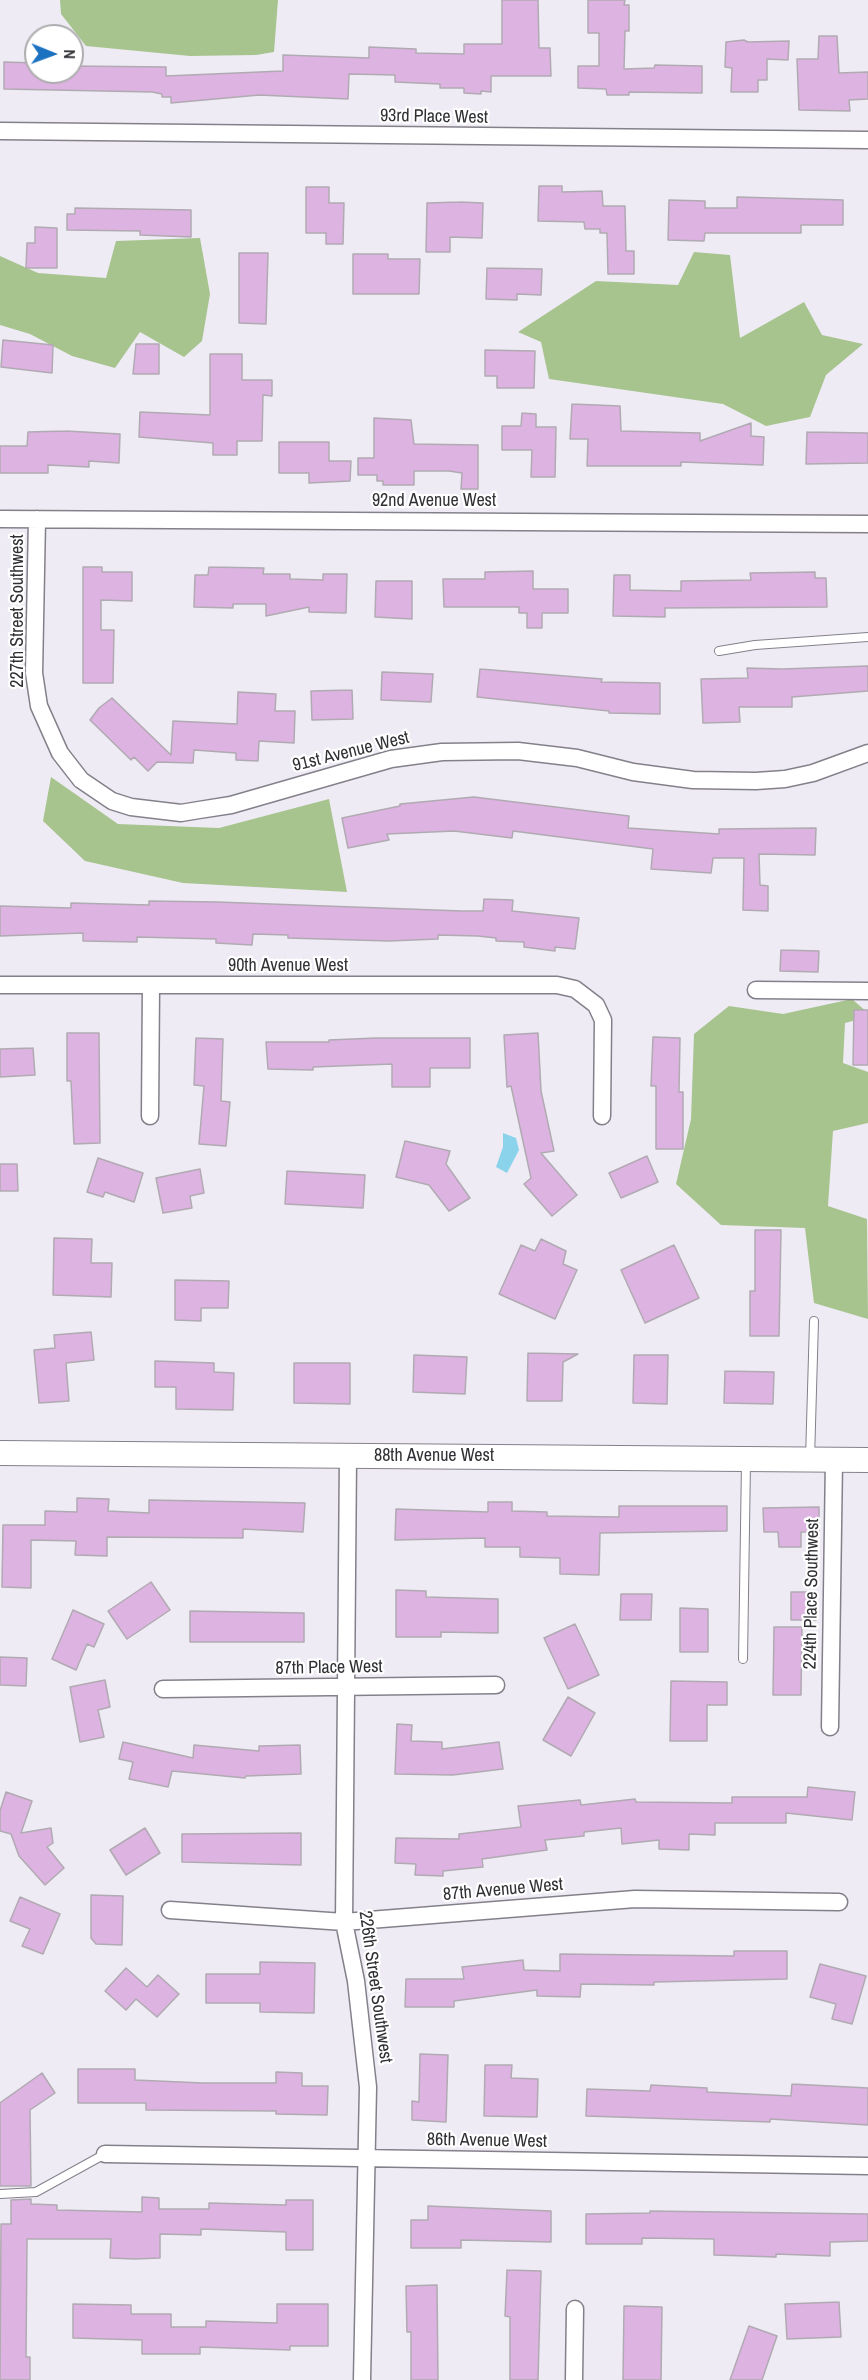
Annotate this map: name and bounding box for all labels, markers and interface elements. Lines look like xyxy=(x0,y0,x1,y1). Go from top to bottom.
north arrow xyxy=(24,24,84,84)
text: N xyxy=(59,49,81,59)
street label: 93rd Place West xyxy=(380,105,488,129)
street label: 92nd Avenue West xyxy=(372,490,496,512)
street label: 227th Street Southwest xyxy=(7,534,29,688)
street label: 91st Avenue West xyxy=(291,727,411,777)
street label: 90th Avenue West xyxy=(228,955,348,977)
street label: 88th Avenue West xyxy=(374,1445,494,1467)
street label: 224th Place Southwest xyxy=(800,1518,824,1670)
street label: 87th Place West xyxy=(275,1656,383,1680)
street label: 87th Avenue West xyxy=(442,1874,564,1906)
street label: 226th Street Southwest xyxy=(354,1910,396,2064)
street label: 86th Avenue West xyxy=(427,2129,547,2153)

